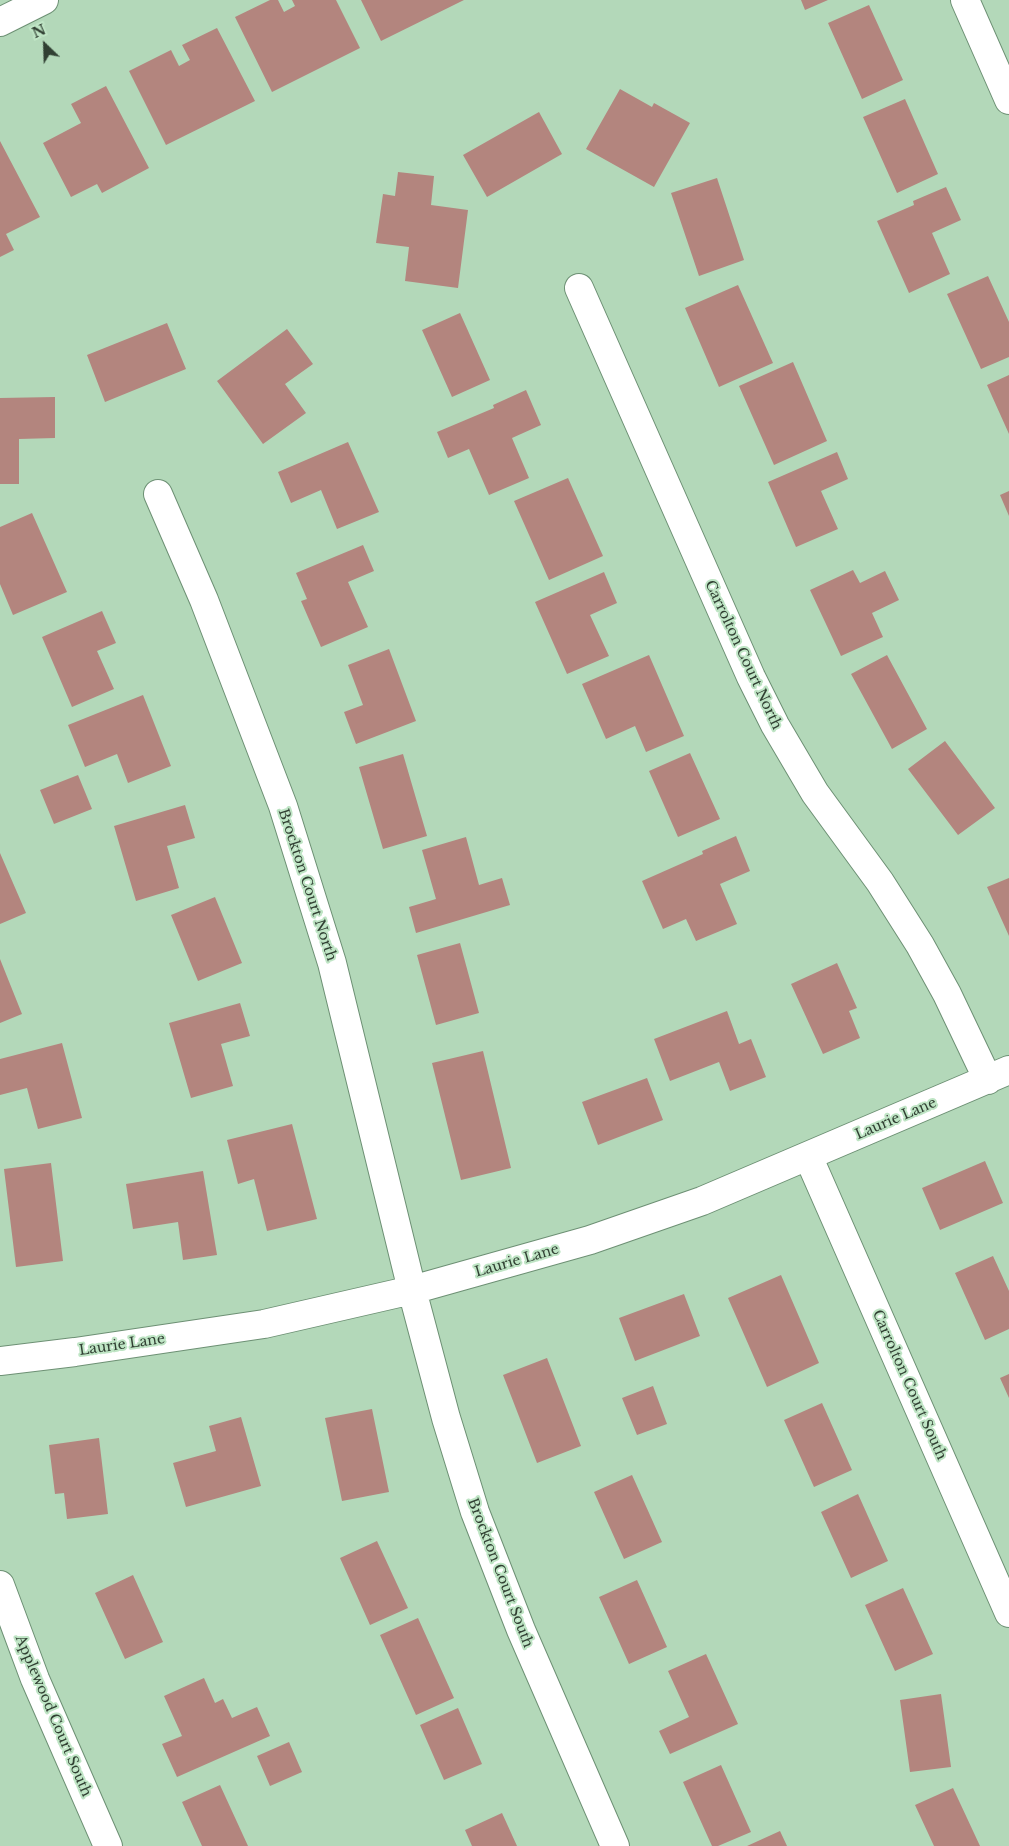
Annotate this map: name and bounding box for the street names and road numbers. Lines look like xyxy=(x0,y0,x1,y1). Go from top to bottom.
street label: Carrolton Court North xyxy=(701,578,785,732)
street label: Brockton Court North xyxy=(274,807,340,963)
street label: Laurie Lane xyxy=(853,1094,939,1144)
street label: Laurie Lane xyxy=(473,1241,561,1281)
street label: Carrolton Court South xyxy=(868,1307,950,1463)
street label: Laurie Lane xyxy=(78,1331,166,1359)
street label: Brockton Court South xyxy=(464,1496,536,1650)
street label: Applewood Court South xyxy=(11,1633,95,1799)

